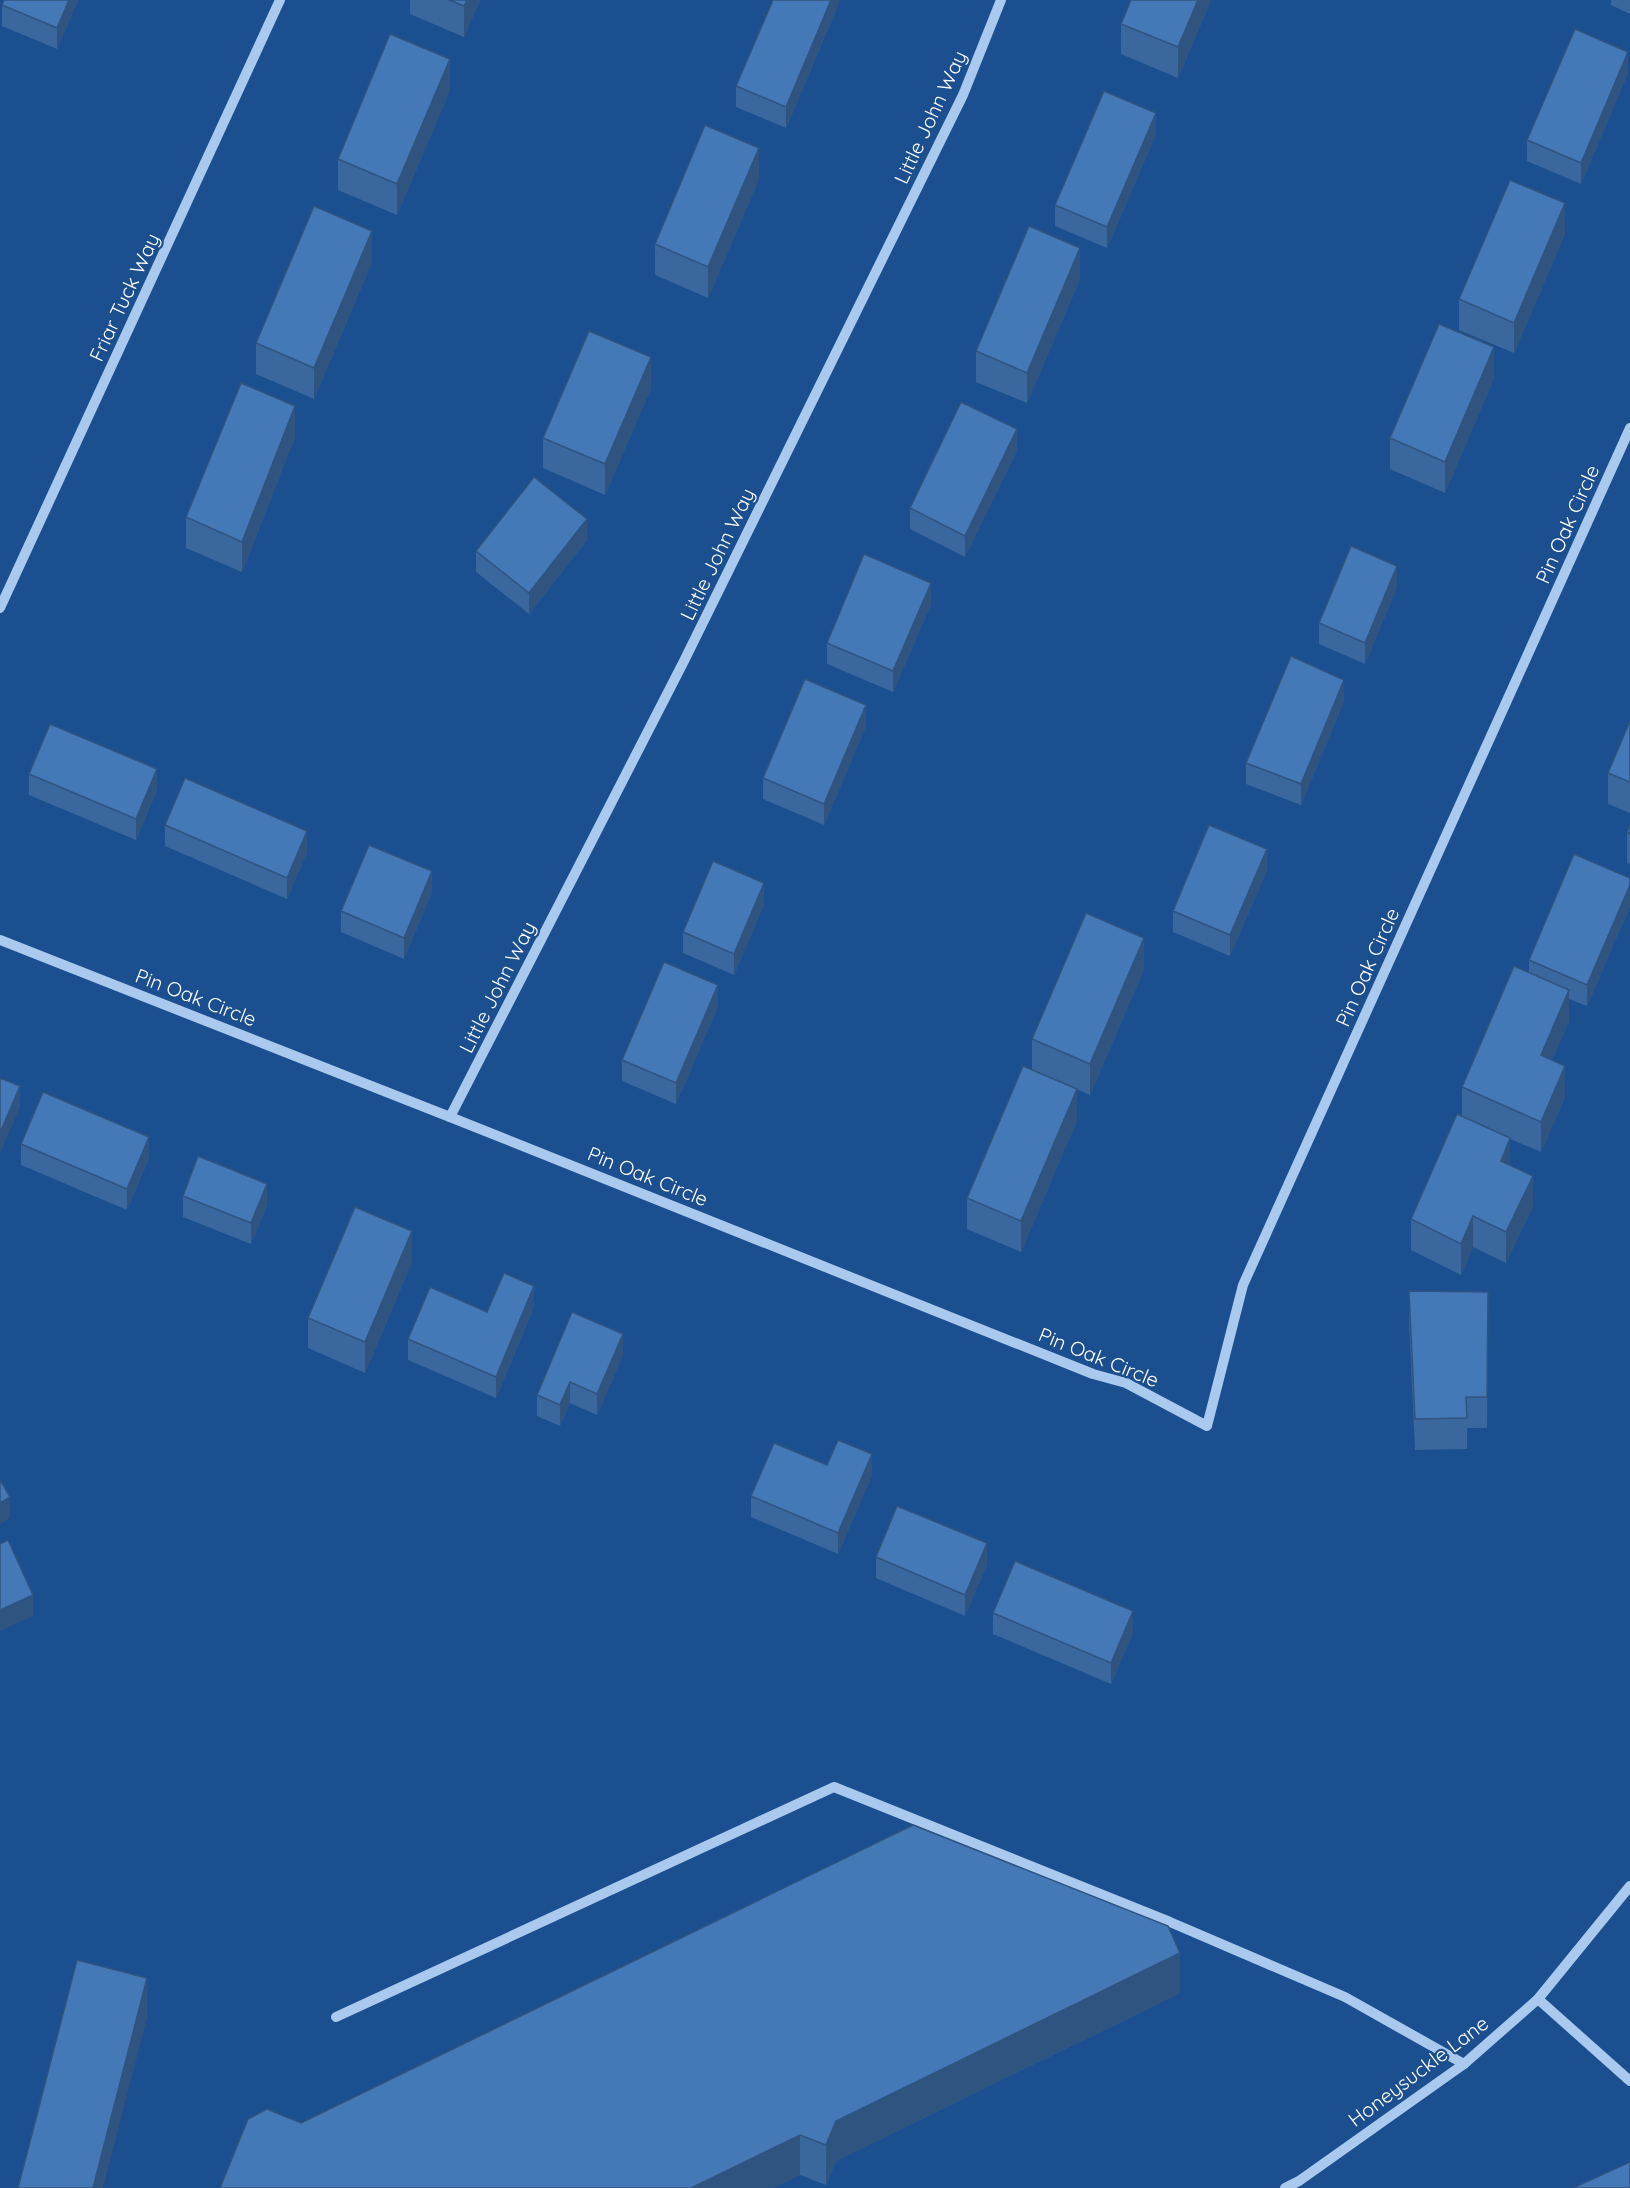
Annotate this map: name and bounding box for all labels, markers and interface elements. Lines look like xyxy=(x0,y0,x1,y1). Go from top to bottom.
street label: Little John Way xyxy=(888,46,972,188)
street label: Friar Tuck Way xyxy=(83,229,165,365)
street label: Pin Oak Circle xyxy=(1530,461,1604,587)
street label: Little John Way xyxy=(674,484,760,624)
street label: Pin Oak Circle xyxy=(1330,904,1404,1030)
street label: Little John Way xyxy=(453,917,541,1057)
street label: Pin Oak Circle xyxy=(132,962,260,1032)
street label: Pin Oak Circle xyxy=(584,1141,712,1211)
street label: Pin Oak Circle xyxy=(1035,1322,1163,1392)
street label: Honeysuckle Lane xyxy=(1343,2010,1493,2132)

